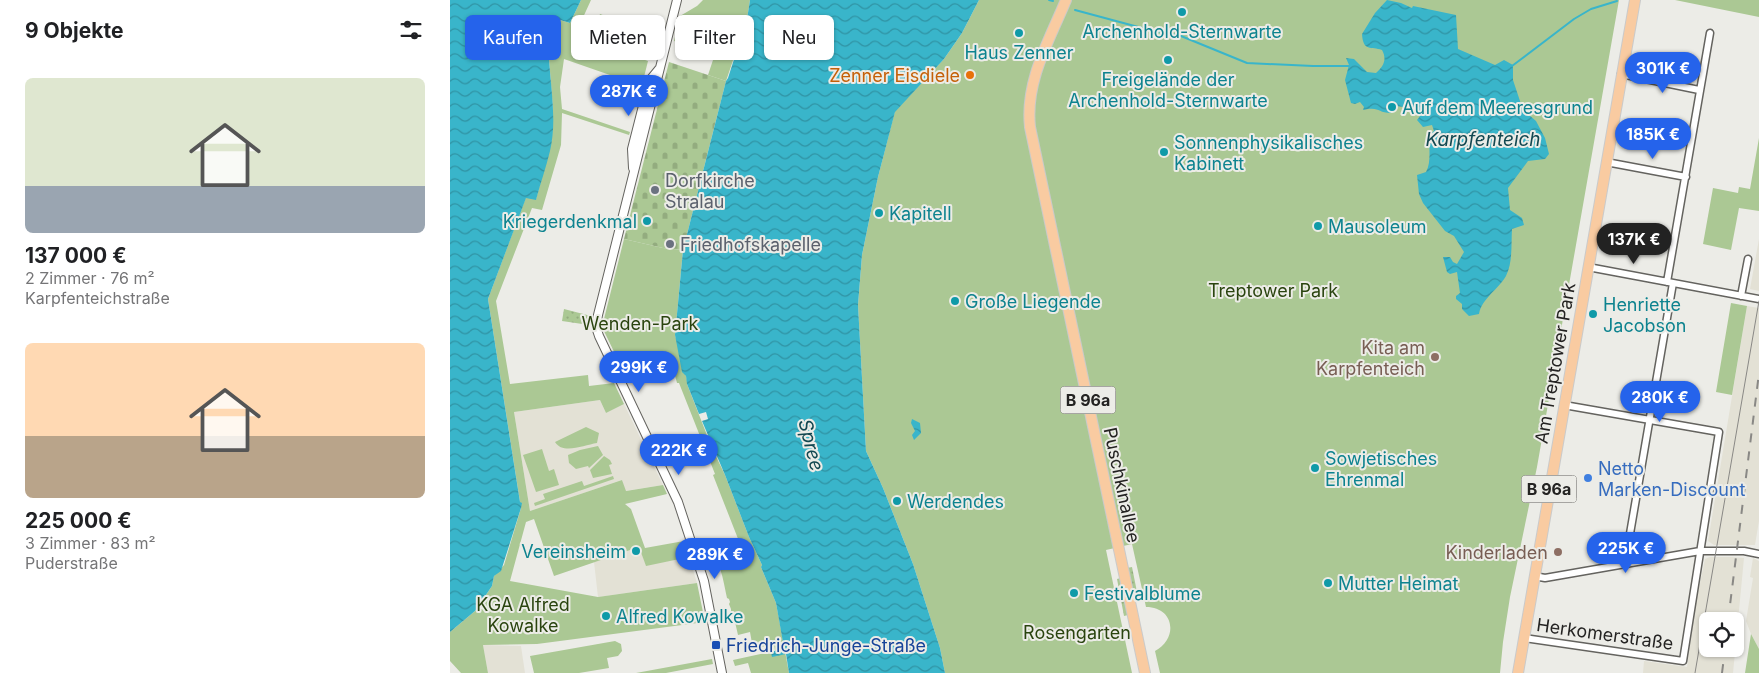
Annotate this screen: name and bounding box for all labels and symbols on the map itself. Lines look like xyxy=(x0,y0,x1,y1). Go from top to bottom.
marker: Archenhold-Sternwarte xyxy=(1176,6,1188,18)
place label: Archenhold-Sternwarte xyxy=(1082,21,1282,42)
marker: Haus Zenner xyxy=(1013,27,1025,39)
place label: Haus Zenner xyxy=(964,42,1074,63)
pin: 301K € xyxy=(1622,52,1704,94)
marker: Freigelände der Archenhold-Sternwarte xyxy=(1162,54,1174,66)
place label: Zenner Eisdiele xyxy=(829,65,960,86)
marker: Zenner Eisdiele xyxy=(964,69,976,81)
place label: Freigelände der Archenhold-Sternwarte xyxy=(1068,69,1268,111)
pin: 287K € xyxy=(588,74,670,117)
place label: Auf dem Meeresgrund xyxy=(1402,97,1593,118)
marker: Auf dem Meeresgrund xyxy=(1386,101,1398,113)
pin: 185K € xyxy=(1612,118,1694,160)
water label: Karpfenteich xyxy=(1425,128,1541,151)
place label: Sonnenphysikalisches Kabinett xyxy=(1174,132,1363,174)
marker: Sonnenphysikalisches Kabinett xyxy=(1158,146,1170,158)
place label: Dorfkirche Stralau xyxy=(665,170,755,212)
marker: Dorfkirche Stralau xyxy=(649,184,661,196)
place label: Kapitell xyxy=(889,203,952,224)
marker: Kapitell xyxy=(873,207,885,219)
place label: Kriegerdenkmal xyxy=(503,211,637,232)
marker: Kriegerdenkmal xyxy=(641,215,653,227)
place label: Mausoleum xyxy=(1328,216,1427,237)
marker: Mausoleum xyxy=(1312,220,1324,232)
pin: 137K € xyxy=(1593,222,1675,265)
place label: Friedhofskapelle xyxy=(680,234,821,255)
marker: Friedhofskapelle xyxy=(664,238,676,250)
park label: Treptower Park xyxy=(1208,280,1338,301)
street label: Am Treptower Park xyxy=(1530,281,1580,445)
place label: Große Liegende xyxy=(965,291,1101,312)
place label: Henriette Jacobson xyxy=(1603,294,1686,336)
marker: Große Liegende xyxy=(949,295,961,307)
marker: Henriette Jacobson xyxy=(1587,308,1599,320)
park label: Wenden-Park xyxy=(582,313,699,334)
place label: Kita am Karpfenteich xyxy=(1316,337,1425,379)
pin: 299K € xyxy=(598,350,680,393)
marker: Kita am Karpfenteich xyxy=(1429,351,1441,363)
pin: 280K € xyxy=(1619,380,1701,423)
road number: B 96a xyxy=(1060,386,1116,414)
water label: Spree xyxy=(793,417,829,473)
street label: Puschkinallee xyxy=(1100,425,1144,545)
pin: 222K € xyxy=(638,434,720,476)
place label: Sowjetisches Ehrenmal xyxy=(1325,448,1437,490)
place label: Netto Marken-Discount xyxy=(1598,458,1746,500)
marker: Sowjetisches Ehrenmal xyxy=(1309,462,1321,474)
marker: Netto Marken-Discount xyxy=(1582,472,1594,484)
road number: B 96a xyxy=(1522,476,1576,502)
place label: Werdendes xyxy=(907,491,1004,512)
marker: Werdendes xyxy=(891,495,903,507)
pin: 225K € xyxy=(1585,532,1667,574)
pin: 289K € xyxy=(674,538,756,580)
place label: Vereinsheim xyxy=(521,541,626,562)
place label: Kinderladen xyxy=(1445,542,1548,563)
marker: Vereinsheim xyxy=(630,545,642,557)
marker: Kinderladen xyxy=(1552,546,1564,558)
place label: Mutter Heimat xyxy=(1338,573,1459,594)
marker: Mutter Heimat xyxy=(1322,577,1334,589)
place label: Festivalblume xyxy=(1084,583,1201,604)
marker: Festivalblume xyxy=(1068,587,1080,599)
park label: KGA Alfred Kowalke xyxy=(476,594,570,636)
place label: Alfred Kowalke xyxy=(616,606,744,627)
marker: Alfred Kowalke xyxy=(600,610,612,622)
street label: Herkomerstraße xyxy=(1535,614,1675,654)
park label: Rosengarten xyxy=(1023,622,1131,643)
place label: Friedrich-Junge-Straße xyxy=(726,635,926,656)
marker: Friedrich-Junge-Straße xyxy=(710,639,722,651)

